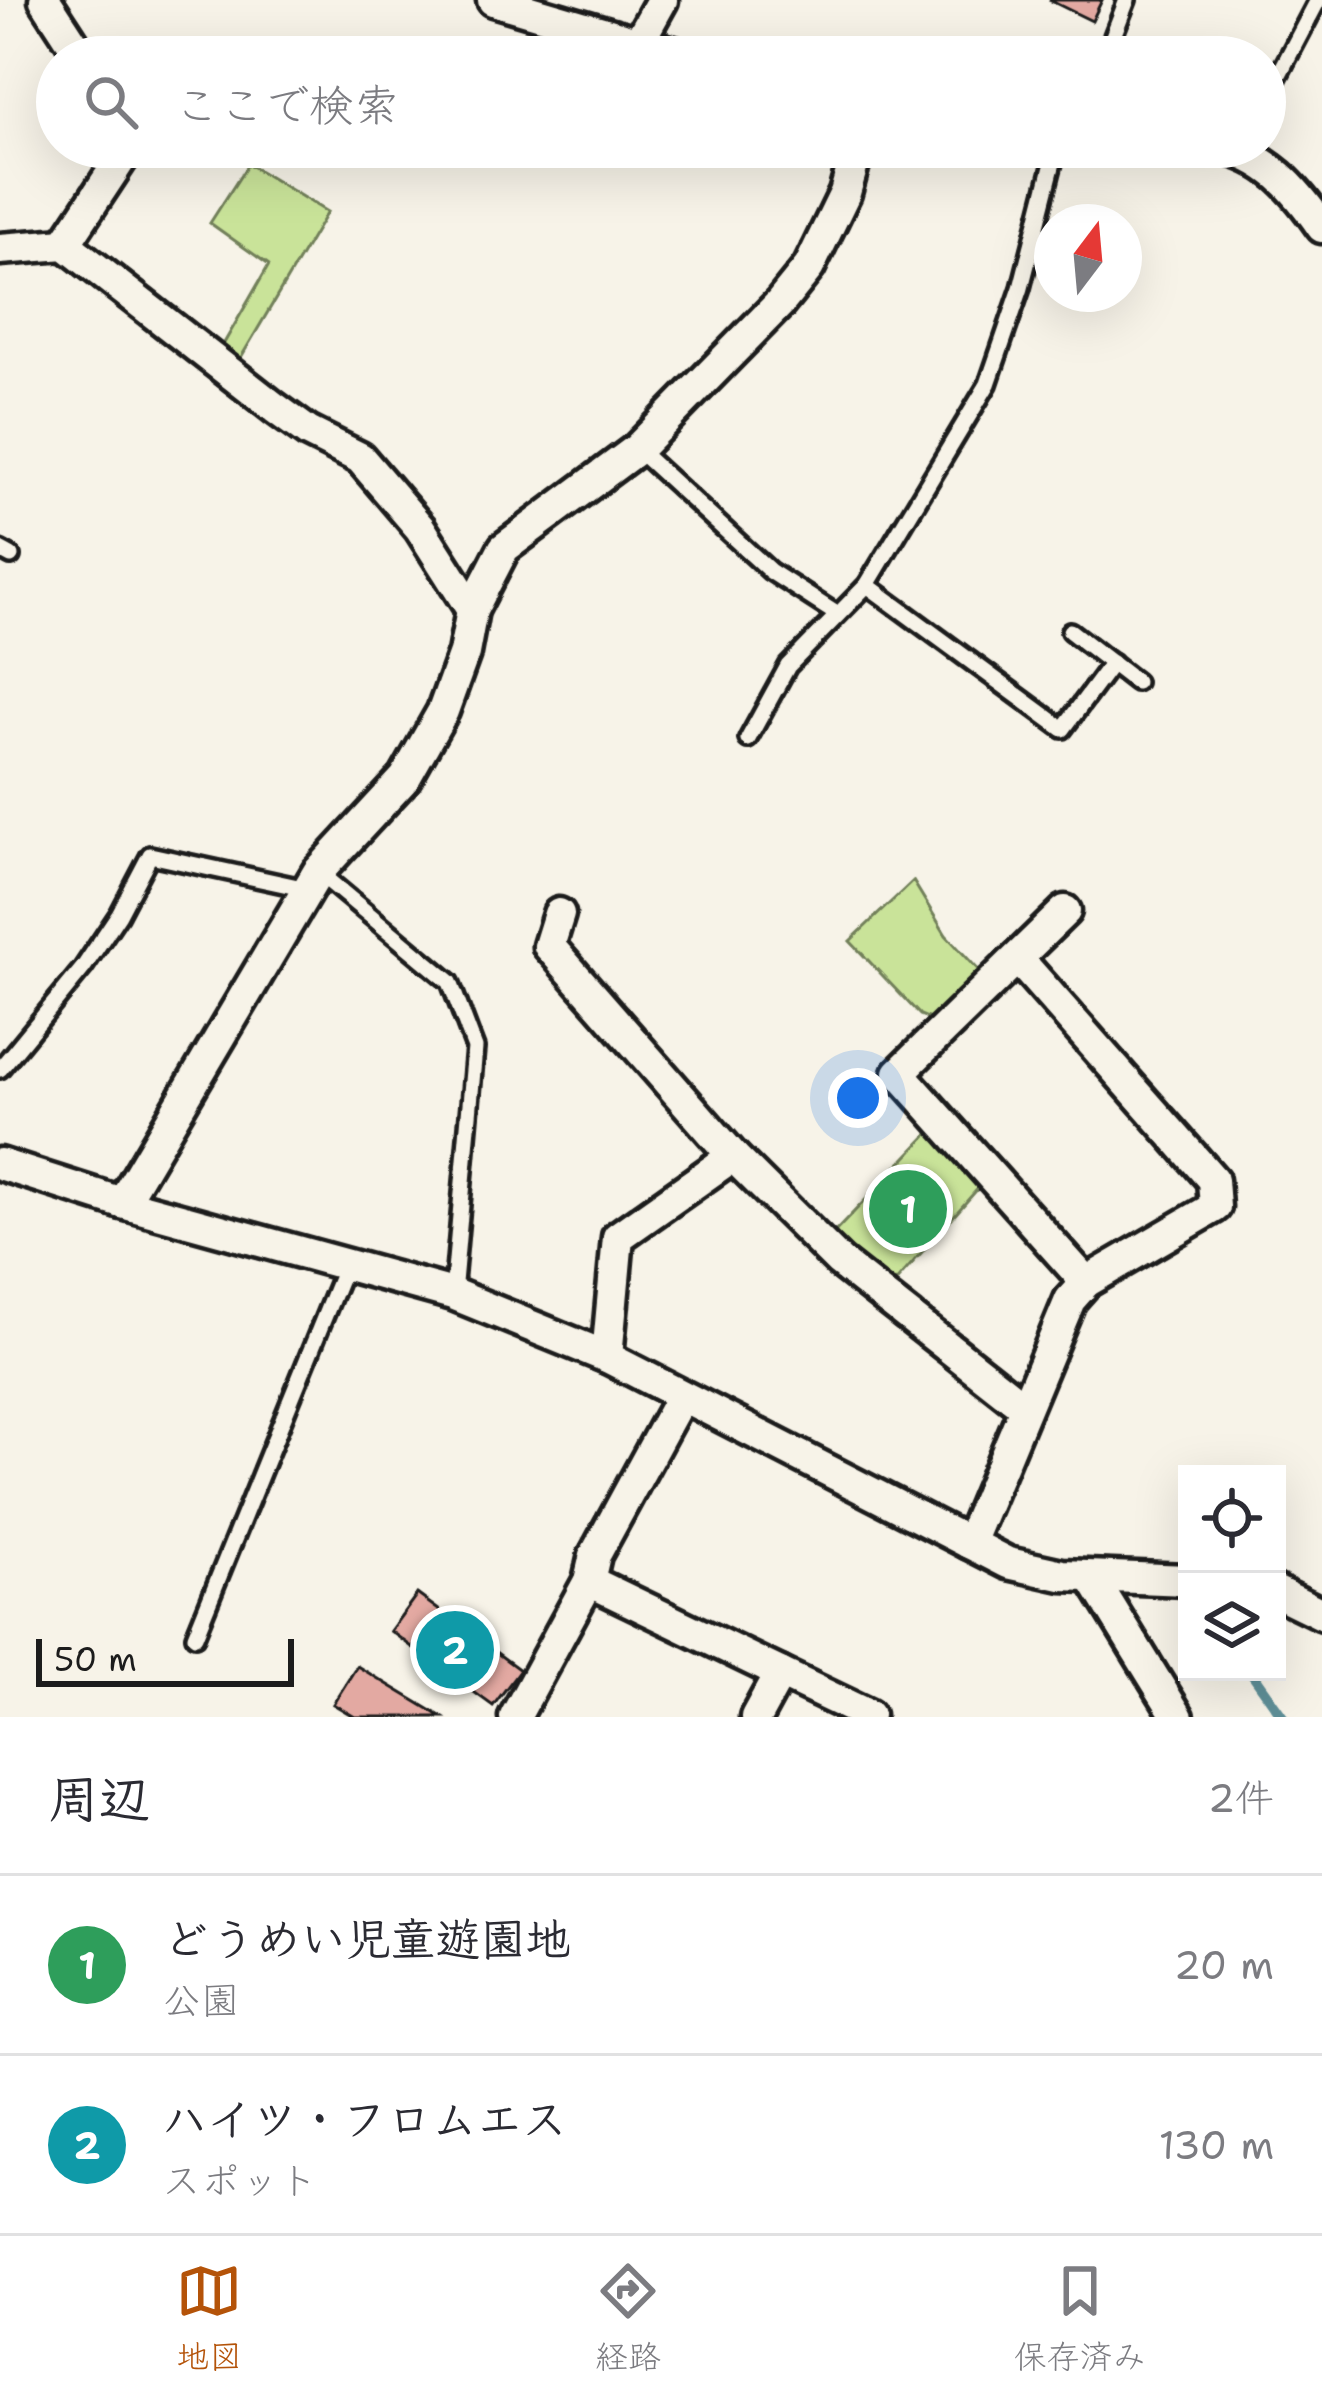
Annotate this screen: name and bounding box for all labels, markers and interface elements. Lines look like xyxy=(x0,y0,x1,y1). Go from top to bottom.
search box xyxy=(36,36,1286,168)
icon: search xyxy=(78,69,144,135)
text: ここで検索 xyxy=(174,75,399,135)
north arrow xyxy=(1034,204,1142,312)
your location xyxy=(828,1068,888,1128)
pin: 1 xyxy=(869,1164,947,1254)
map controls xyxy=(1178,1465,1286,1681)
button: locate xyxy=(1178,1465,1286,1573)
button: layers xyxy=(1178,1573,1286,1681)
pin: 2 xyxy=(416,1605,494,1695)
scale bar xyxy=(36,1633,294,1686)
text: 50 m xyxy=(54,1637,137,1682)
text: 周辺 xyxy=(48,1765,150,1833)
text: 2件 xyxy=(1208,1772,1274,1824)
text: どうめい児童遊園地 xyxy=(162,1909,571,1969)
text: 1 xyxy=(78,1939,96,1991)
text: 20 m xyxy=(1174,1939,1274,1991)
text: 公園 xyxy=(162,1974,240,2026)
text: ハイツ・フロムエス xyxy=(162,2089,567,2149)
text: 2 xyxy=(73,2119,101,2171)
text: 130 m xyxy=(1159,2119,1274,2171)
text: スポット xyxy=(162,2154,318,2206)
tab: 地図 xyxy=(176,2258,242,2379)
tab: 経路 xyxy=(595,2258,661,2379)
tab: 保存済み xyxy=(1014,2258,1146,2379)

